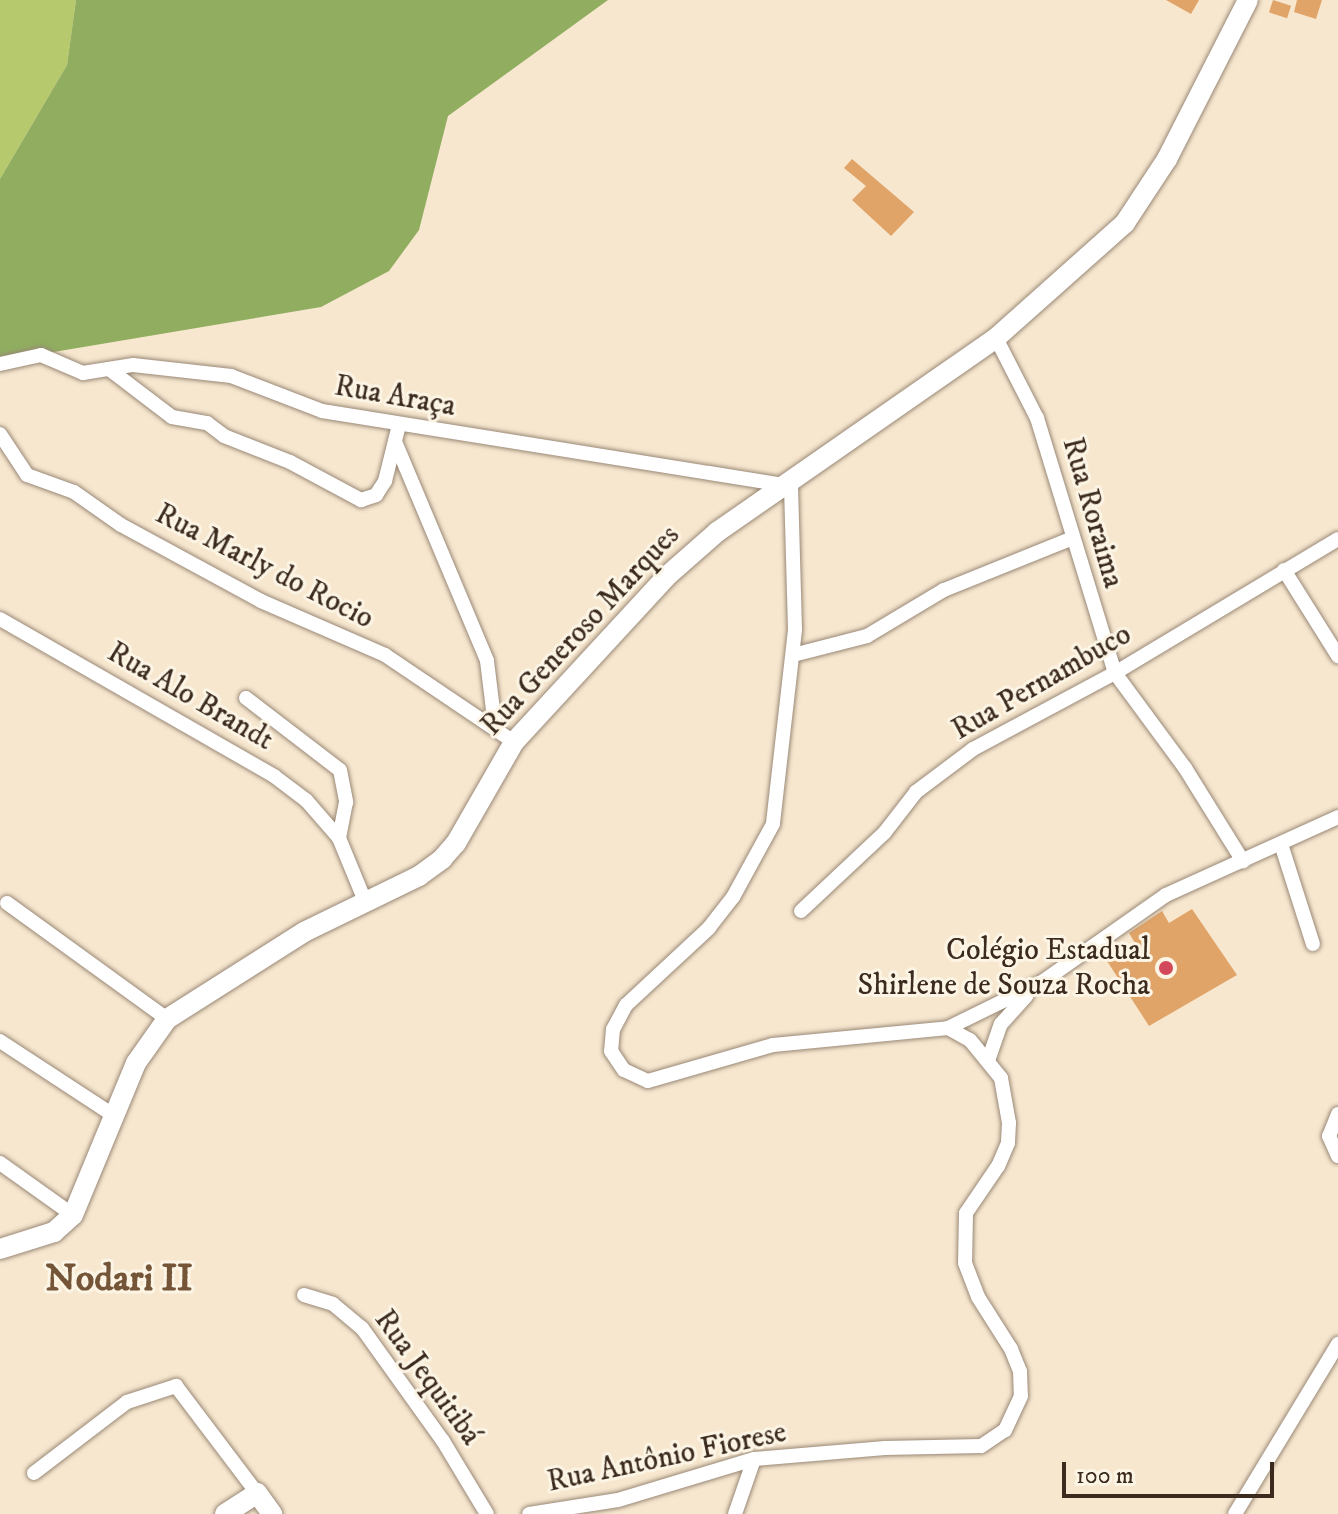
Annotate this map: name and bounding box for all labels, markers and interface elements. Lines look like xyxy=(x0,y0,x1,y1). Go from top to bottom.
street label: Rua Araça xyxy=(332,369,458,425)
street label: Rua Roraima xyxy=(1053,434,1131,592)
street label: Rua Marly do Rocio xyxy=(149,497,379,637)
street label: Rua Generoso Marques xyxy=(474,518,688,744)
street label: Rua Pernambuco xyxy=(946,617,1138,749)
street label: Rua Alo Brandt xyxy=(101,635,279,759)
place label: Colégio Estadual Shirlene de Souza Rocha xyxy=(857,933,1150,1004)
marker: Colégio Estadual Shirlene de Souza Rocha xyxy=(1157,959,1175,977)
district label: Nodari II xyxy=(45,1257,193,1303)
street label: Rua Jequitibá xyxy=(366,1303,488,1453)
street label: Rua Antônio Fiorese xyxy=(544,1415,790,1501)
scale bar xyxy=(1066,1446,1278,1496)
text: 100 m xyxy=(1076,1461,1134,1491)

